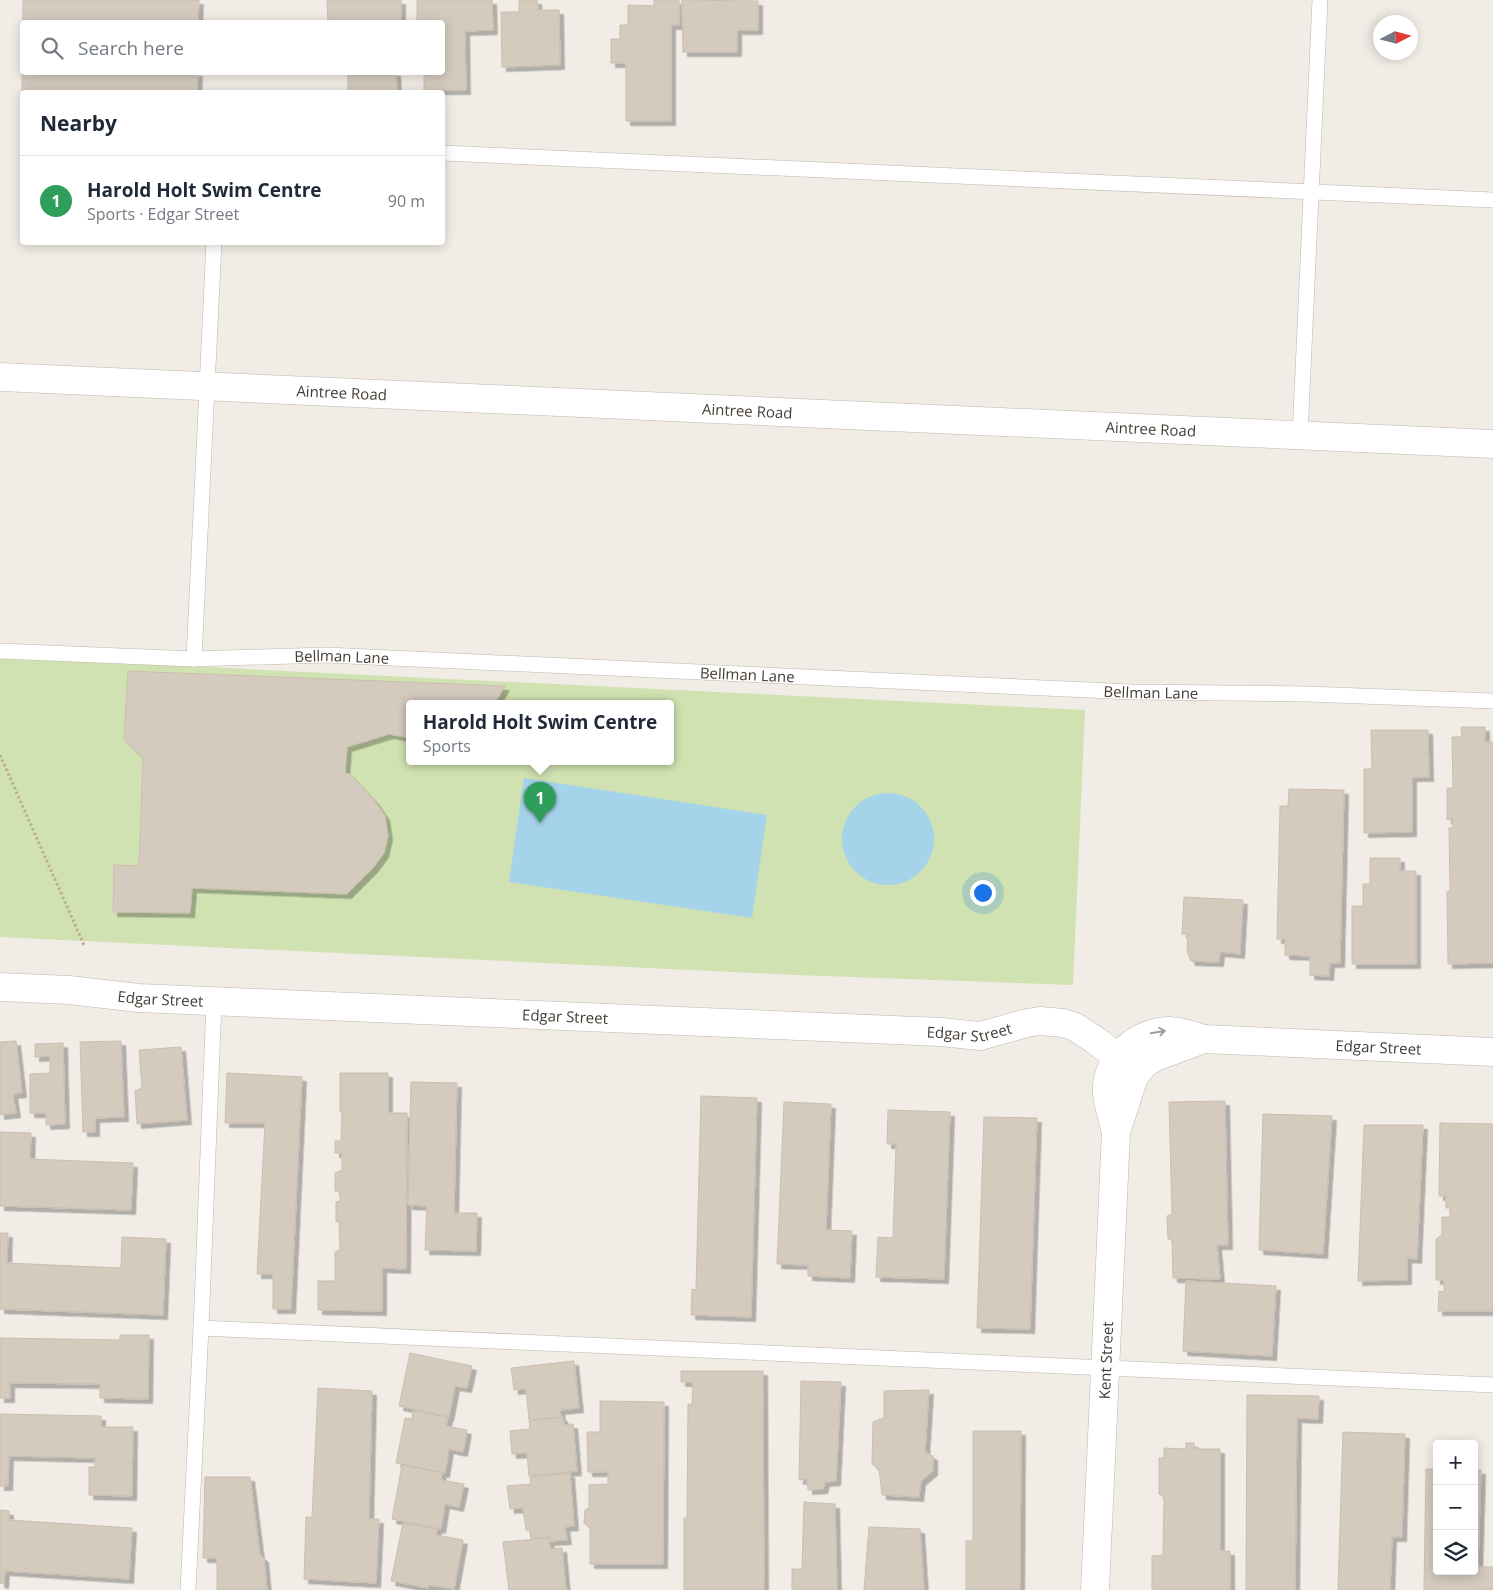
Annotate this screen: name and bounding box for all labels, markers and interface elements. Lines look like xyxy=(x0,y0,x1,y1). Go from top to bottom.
north arrow xyxy=(1373,15,1418,60)
search box xyxy=(20,20,445,75)
icon: search xyxy=(38,34,66,62)
text: Search here xyxy=(78,35,184,61)
text: Nearby xyxy=(40,109,117,137)
text: Harold Holt Swim Centre xyxy=(87,177,322,203)
text: 1 xyxy=(51,190,61,212)
text: 90 m xyxy=(388,190,425,212)
text: Sports · Edgar Street xyxy=(87,203,239,225)
street label: Aintree Road xyxy=(296,380,387,404)
street label: Aintree Road xyxy=(702,399,793,423)
street label: Aintree Road xyxy=(1105,417,1197,441)
street label: Bellman Lane xyxy=(294,645,390,668)
street label: Bellman Lane xyxy=(699,662,795,686)
street label: Bellman Lane xyxy=(1103,681,1198,703)
popup xyxy=(406,700,674,765)
text: Harold Holt Swim Centre xyxy=(423,709,657,735)
text: Sports xyxy=(423,735,471,757)
pin: 1 xyxy=(524,782,556,823)
your location xyxy=(970,880,996,906)
street label: Edgar Street xyxy=(116,986,204,1011)
street label: Edgar Street xyxy=(522,1004,609,1028)
street label: Edgar Street xyxy=(926,1018,1014,1046)
one-way arrow xyxy=(1150,1027,1166,1037)
street label: Edgar Street xyxy=(1335,1035,1422,1059)
street label: Kent Street xyxy=(1094,1321,1117,1400)
map controls xyxy=(1433,1440,1478,1575)
button: + xyxy=(1433,1440,1478,1485)
button: − xyxy=(1433,1485,1478,1530)
button: layers xyxy=(1433,1530,1478,1575)

